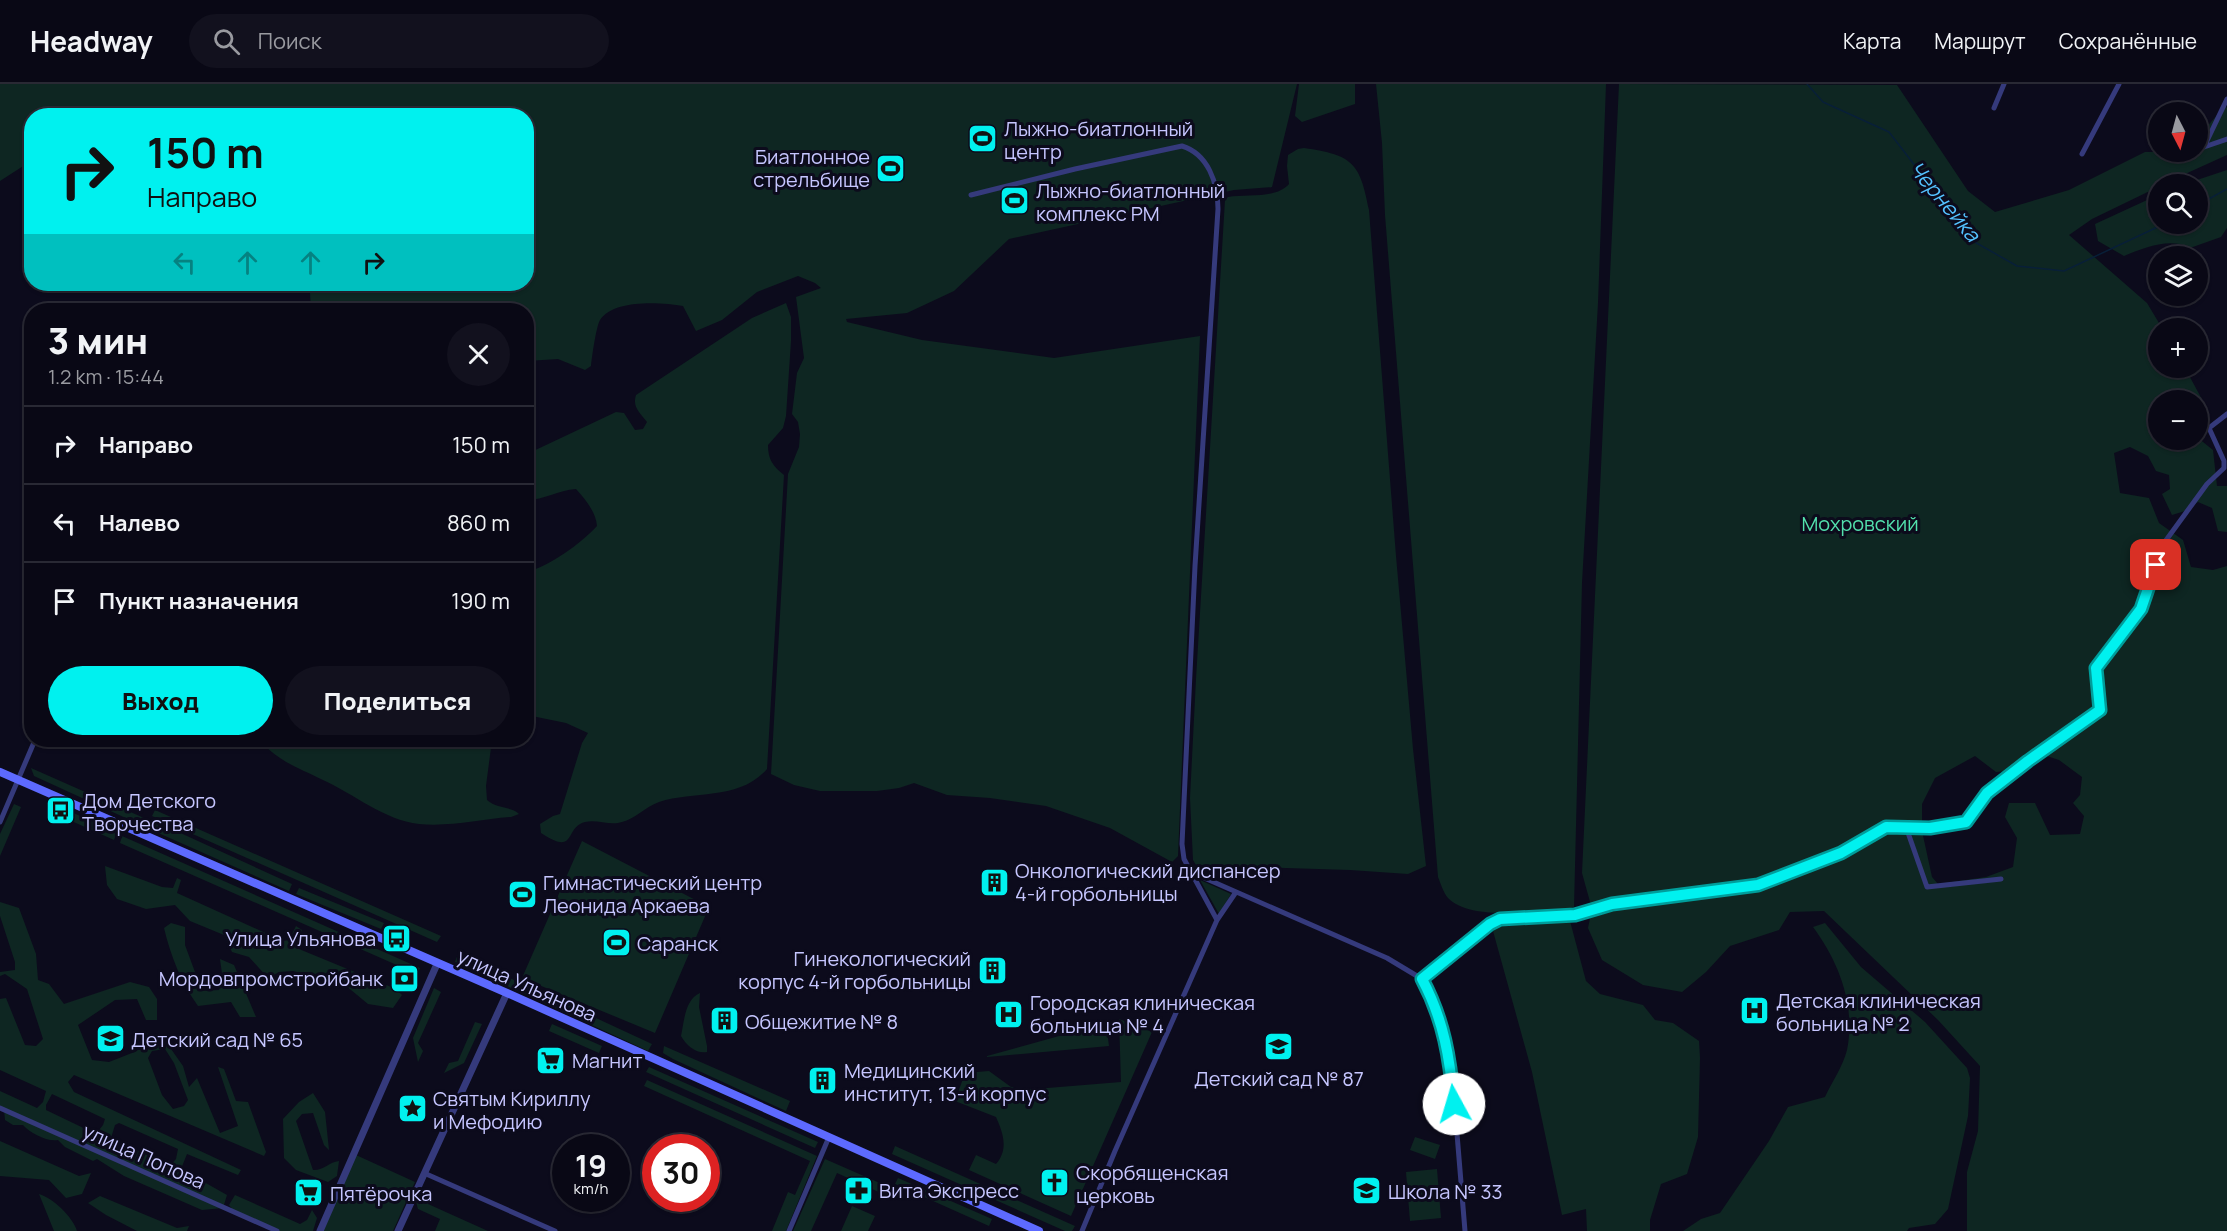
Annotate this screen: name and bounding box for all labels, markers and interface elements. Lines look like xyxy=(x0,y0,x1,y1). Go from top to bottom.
search box xyxy=(189,14,609,68)
text: Headway xyxy=(30,22,153,60)
icon: search xyxy=(210,25,243,58)
text: Поиск xyxy=(258,26,322,56)
text: Карта xyxy=(1843,27,1901,55)
text: Маршрут xyxy=(1934,27,2026,55)
text: Сохранённые xyxy=(2059,27,2197,55)
north arrow xyxy=(2148,102,2208,162)
map controls xyxy=(2148,102,2208,450)
place label: Лыжно-биатлонный центр xyxy=(1004,115,1193,165)
text: 150 m xyxy=(147,123,264,181)
sports icon: Лыжно-биатлонный центр xyxy=(967,123,999,155)
icon: right xyxy=(48,132,126,210)
place label: Биатлонное стрельбище xyxy=(753,143,870,193)
sports icon: Биатлонное стрельбище xyxy=(875,152,907,184)
water label: Чернейка xyxy=(1903,155,1988,248)
button: search xyxy=(2148,174,2208,234)
place label: Лыжно-биатлонный комплекс РМ xyxy=(1036,177,1225,227)
text: Направо xyxy=(147,178,257,215)
sports icon: Лыжно-биатлонный комплекс РМ xyxy=(999,185,1031,217)
icon: left xyxy=(168,246,201,279)
icon: ahead xyxy=(231,246,264,279)
icon: ahead xyxy=(294,246,327,279)
icon: right xyxy=(357,246,390,279)
button: layers xyxy=(2148,246,2208,306)
text: 3 мин xyxy=(48,316,148,365)
button: + xyxy=(2148,318,2208,378)
button: close xyxy=(447,323,510,386)
text: 1.2 km · 15:44 xyxy=(48,363,164,390)
button: − xyxy=(2148,390,2208,450)
icon: right xyxy=(48,429,81,462)
text: Направо xyxy=(99,430,193,460)
text: 150 m xyxy=(452,430,510,460)
icon: left xyxy=(48,507,81,540)
text: Налево xyxy=(99,508,180,538)
text: 860 m xyxy=(447,508,510,538)
park label: Мохровский xyxy=(1801,510,1919,537)
pin xyxy=(2130,539,2181,590)
icon: arrive xyxy=(2139,548,2172,581)
icon: arrive xyxy=(48,585,81,618)
text: Пункт назначения xyxy=(99,586,299,616)
text: 190 m xyxy=(451,586,510,616)
button: Выход xyxy=(48,666,273,735)
button: Поделиться xyxy=(285,666,510,735)
place label: Дом Детского Творчества xyxy=(82,787,216,837)
bus stop icon: Дом Детского Творчества xyxy=(45,795,77,827)
place label: Онкологический диспансер 4-й горбольницы xyxy=(1015,857,1281,907)
building icon: Онкологический диспансер 4-й горбольницы xyxy=(978,866,1010,898)
place label: Гимнастический центр Леонида Аркаева xyxy=(543,869,762,919)
sports icon: Гимнастический центр Леонида Аркаева xyxy=(506,878,538,910)
bus stop icon: Улица Ульянова xyxy=(381,922,413,954)
place label: Улица Ульянова xyxy=(225,925,376,952)
sports icon: Саранск xyxy=(600,927,632,959)
place label: Саранск xyxy=(637,930,719,957)
street label: улица Ульянова xyxy=(453,942,601,1028)
place label: Гинекологический корпус 4-й горбольницы xyxy=(738,945,971,995)
building icon: Гинекологический корпус 4-й горбольницы xyxy=(976,954,1008,986)
bank icon: Мордовпромстройбанк xyxy=(388,962,420,994)
place label: Мордовпромстройбанк xyxy=(159,965,384,992)
place label: Детская клиническая больница № 2 xyxy=(1776,987,1981,1037)
place label: Городская клиническая больница № 4 xyxy=(1030,989,1255,1039)
hospital icon: Детская клиническая больница № 2 xyxy=(1739,995,1771,1027)
hospital icon: Городская клиническая больница № 4 xyxy=(993,998,1025,1030)
building icon: Общежитие № 8 xyxy=(708,1005,740,1037)
place label: Общежитие № 8 xyxy=(745,1008,898,1035)
school or university icon: Детский сад № 65 xyxy=(94,1023,126,1055)
place label: Детский сад № 65 xyxy=(131,1026,303,1053)
school or university icon: Детский сад № 87 xyxy=(1263,1031,1295,1063)
supermarket icon: Магнит xyxy=(535,1044,567,1076)
place label: Магнит xyxy=(572,1047,643,1074)
place label: Медицинский институт, 13-й корпус xyxy=(844,1057,1047,1107)
building icon: Медицинский институт, 13-й корпус xyxy=(807,1065,839,1097)
place label: Детский сад № 87 xyxy=(1194,1065,1364,1092)
position arrow xyxy=(1422,1072,1486,1136)
place label: Святым Кириллу и Мефодию xyxy=(433,1085,591,1135)
place icon: Святым Кириллу и Мефодию xyxy=(396,1093,428,1125)
street label: улица Попова xyxy=(79,1117,209,1195)
speed limit sign: 30 xyxy=(642,1134,720,1212)
text: 19 xyxy=(575,1145,607,1186)
place label: Скорбященская церковь xyxy=(1076,1159,1228,1209)
church icon: Скорбященская церковь xyxy=(1039,1167,1071,1199)
pharmacy icon: Вита Экспресс xyxy=(842,1174,874,1206)
school or university icon: Школа № 33 xyxy=(1351,1175,1383,1207)
supermarket icon: Пятёрочка xyxy=(293,1177,325,1209)
place label: Вита Экспресс xyxy=(879,1177,1019,1204)
text: km/h xyxy=(574,1178,608,1199)
place label: Школа № 33 xyxy=(1388,1178,1503,1205)
place label: Пятёрочка xyxy=(330,1180,432,1207)

